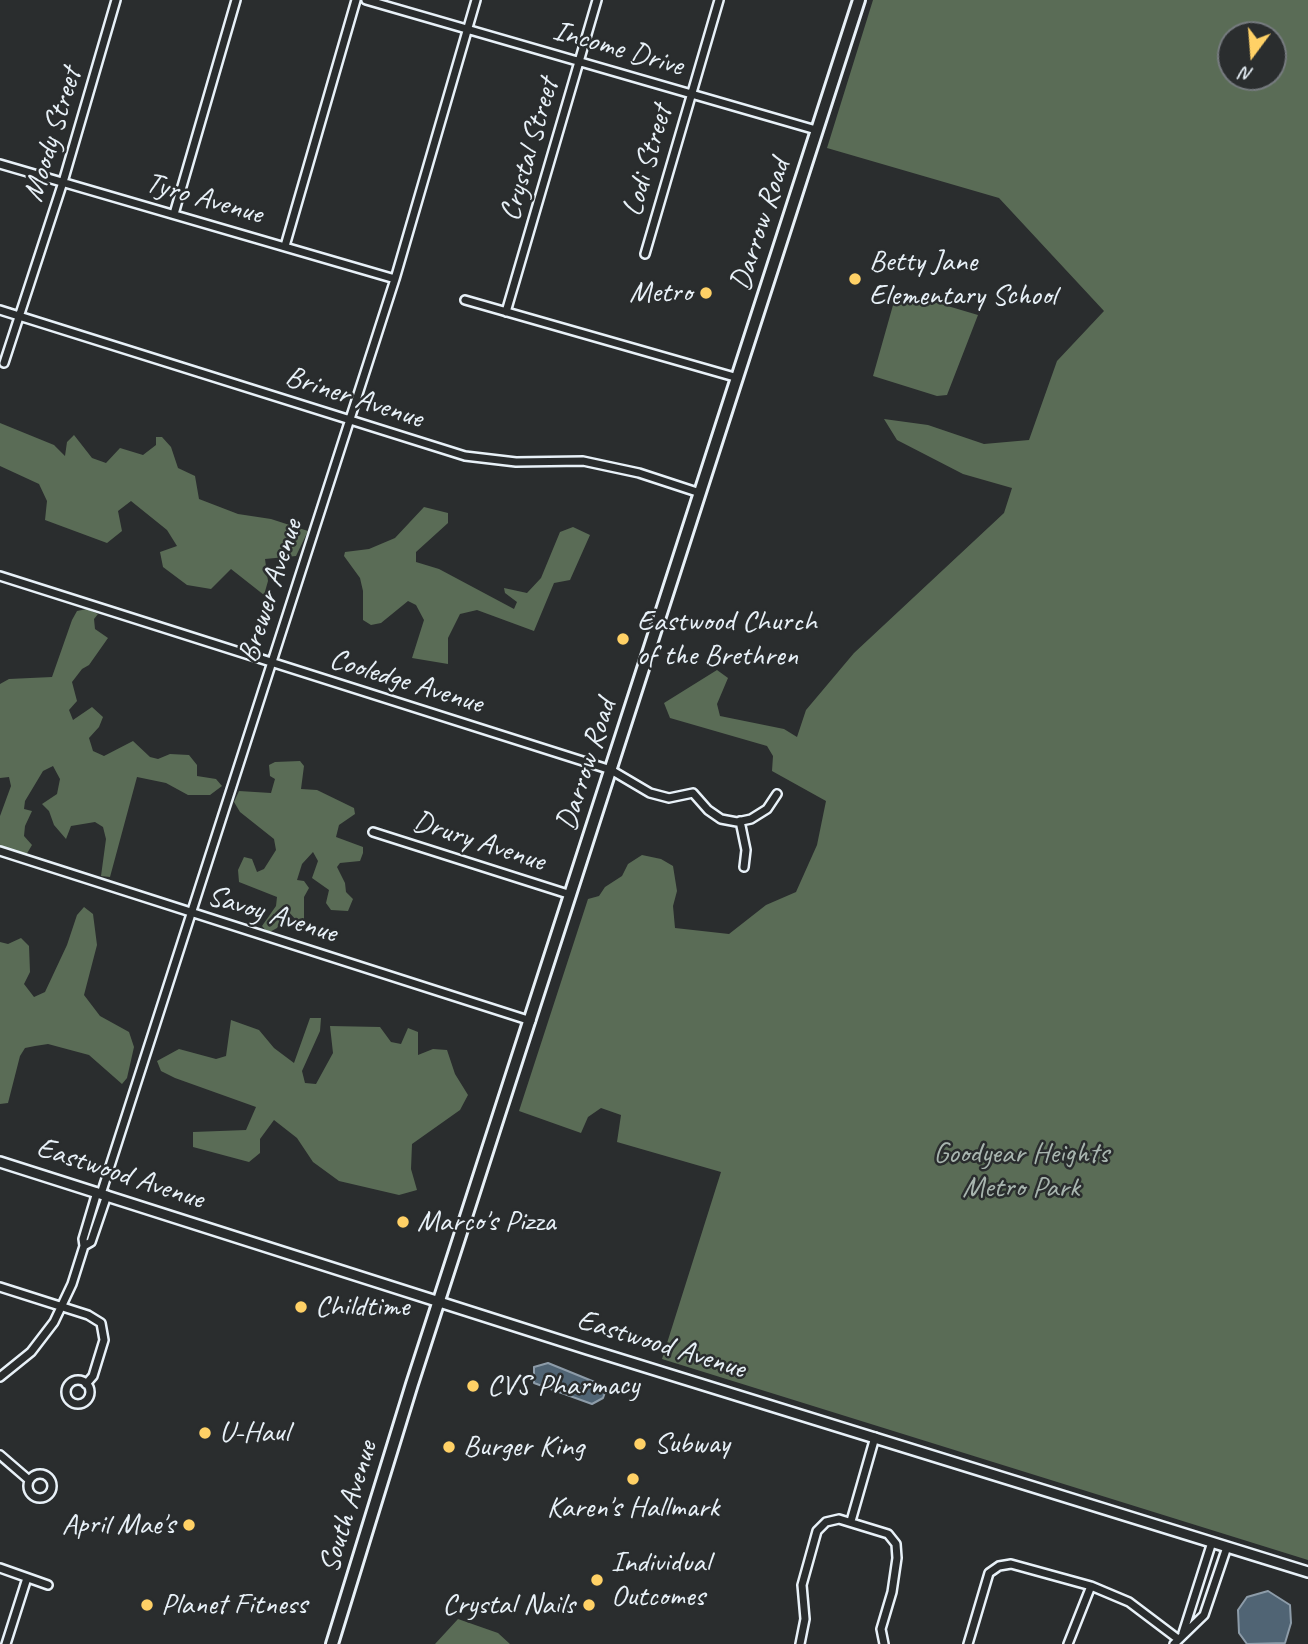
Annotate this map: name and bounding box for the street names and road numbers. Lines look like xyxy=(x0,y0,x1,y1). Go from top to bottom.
street label: Income Drive xyxy=(549,13,687,85)
street label: Moody Street xyxy=(16,64,90,206)
street label: Crystal Street xyxy=(493,75,567,225)
street label: Lodi Street xyxy=(615,102,681,220)
street label: Darrow Road xyxy=(723,155,799,295)
street label: Tyro Avenue xyxy=(141,165,267,233)
street label: Briner Avenue xyxy=(281,359,427,437)
street label: Brewer Avenue xyxy=(231,515,311,667)
street label: Cooledge Avenue xyxy=(325,642,487,722)
street label: Darrow Road xyxy=(549,695,625,835)
street label: Drury Avenue xyxy=(408,804,550,880)
street label: Savoy Avenue xyxy=(203,878,341,952)
street label: Eastwood Avenue xyxy=(32,1130,208,1218)
street label: Eastwood Avenue xyxy=(573,1302,749,1388)
street label: South Avenue xyxy=(312,1437,386,1577)

